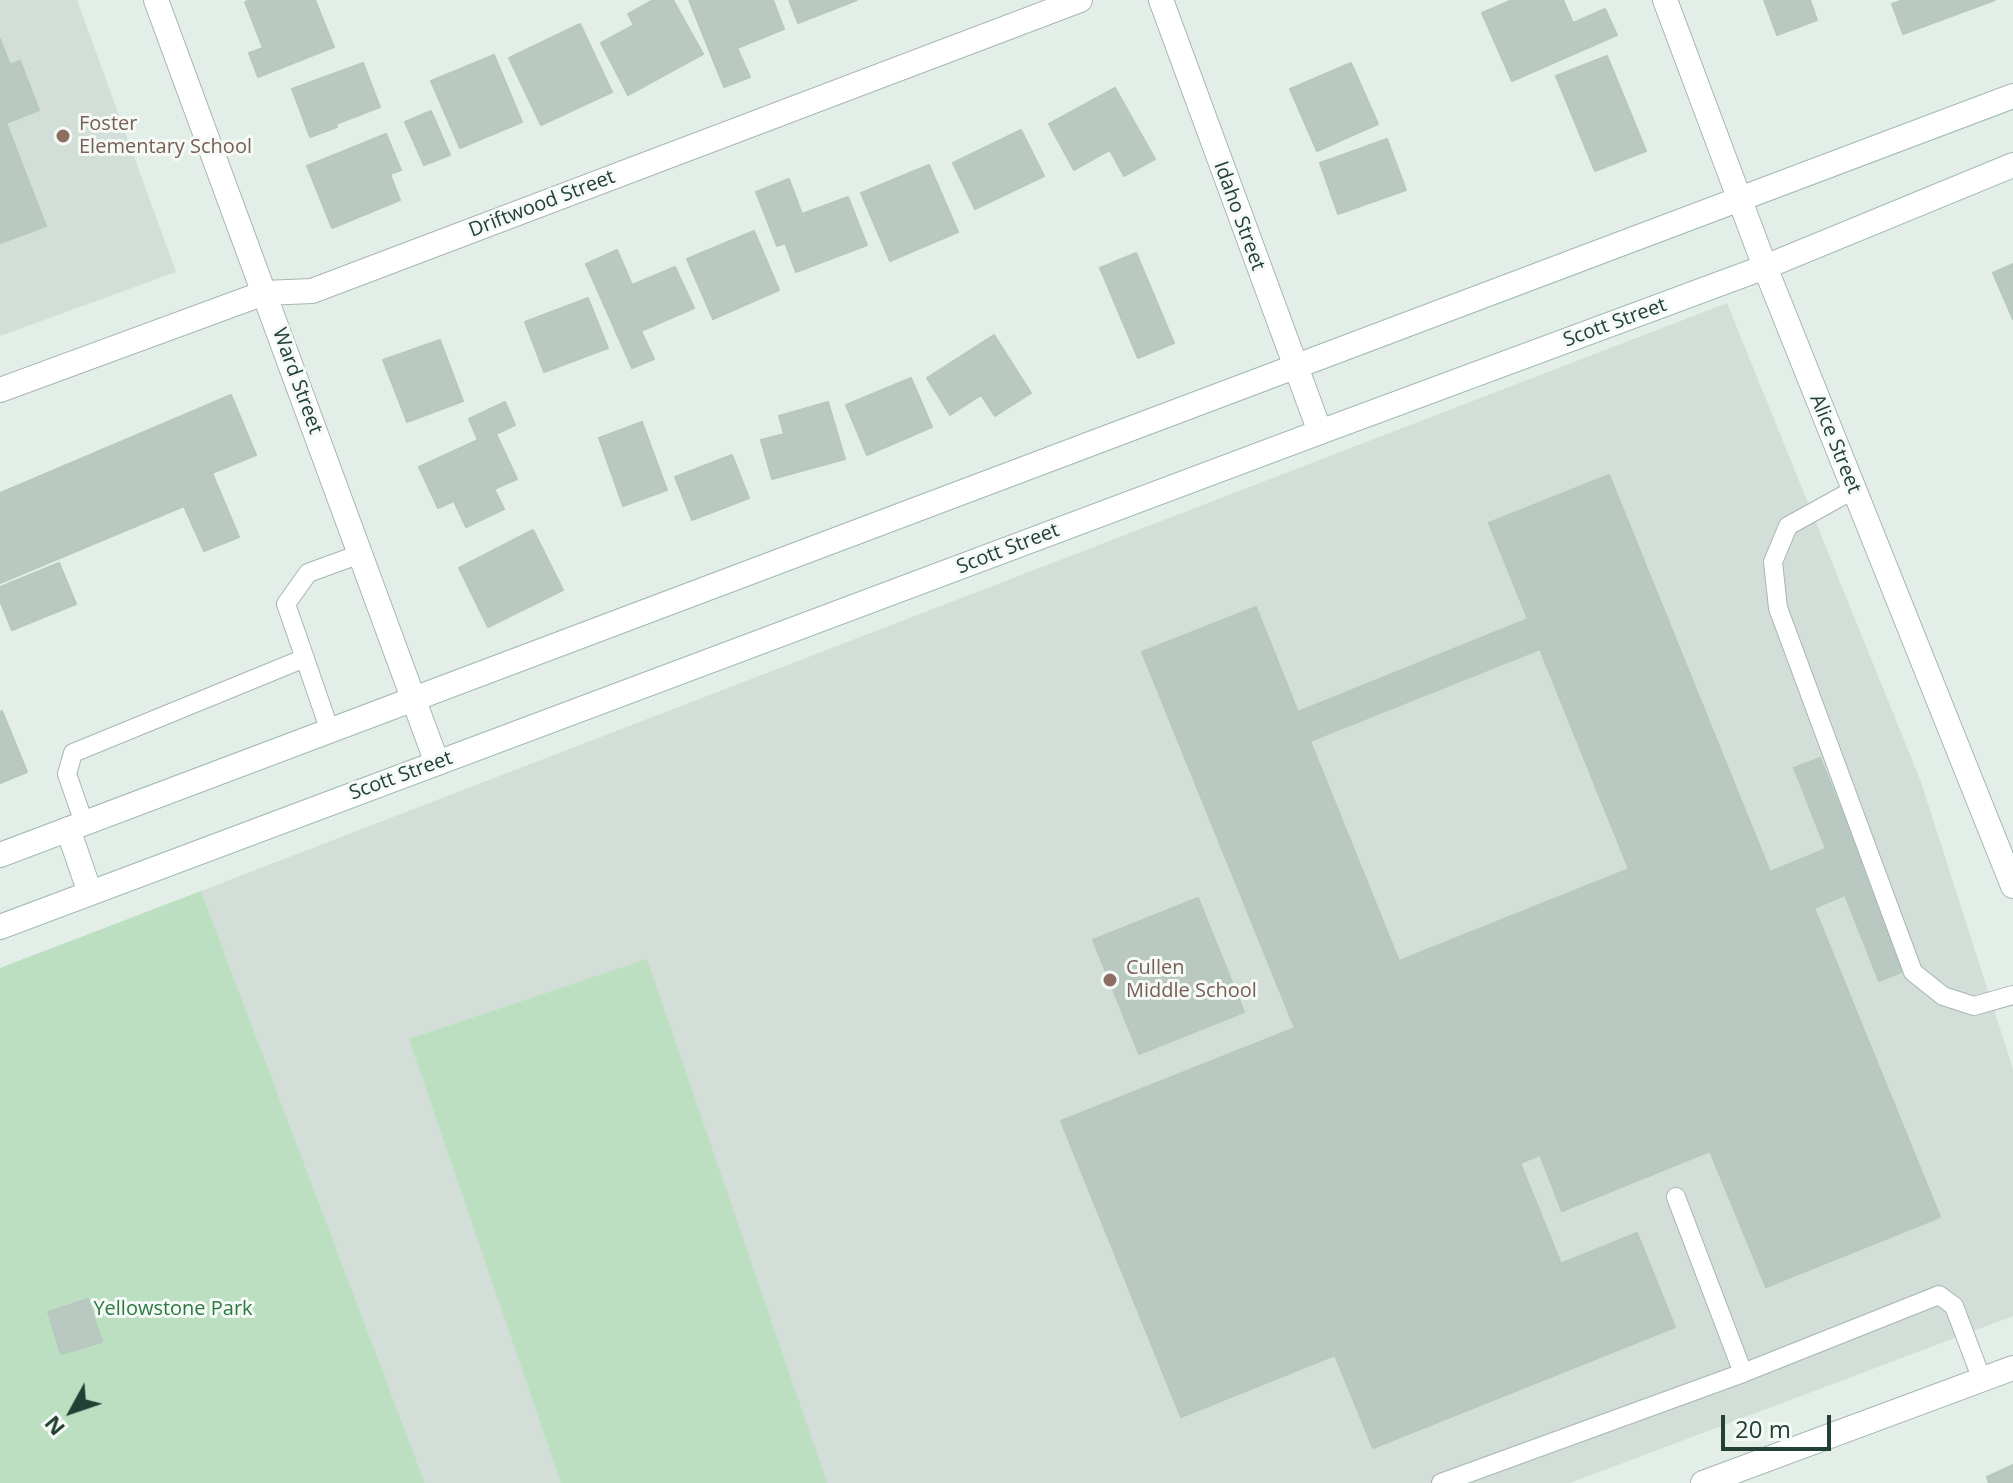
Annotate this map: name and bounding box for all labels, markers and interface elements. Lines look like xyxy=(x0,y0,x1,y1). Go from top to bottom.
place label: Foster Elementary School xyxy=(79,112,252,159)
marker: Foster Elementary School xyxy=(54,127,72,145)
street label: Idaho Street xyxy=(1208,158,1270,274)
street label: Driftwood Street xyxy=(466,165,618,243)
street label: Scott Street xyxy=(1560,293,1670,353)
street label: Ward Street xyxy=(267,325,327,437)
street label: Alice Street xyxy=(1804,391,1866,497)
street label: Scott Street xyxy=(953,518,1063,580)
street label: Scott Street xyxy=(346,746,456,806)
place label: Cullen Middle School xyxy=(1126,956,1257,1003)
marker: Cullen Middle School xyxy=(1101,971,1119,989)
park label: Yellowstone Park xyxy=(93,1297,253,1321)
north arrow xyxy=(32,1371,112,1451)
scale bar xyxy=(1725,1399,1835,1449)
text: N xyxy=(36,1410,71,1443)
text: 20 m xyxy=(1735,1412,1791,1445)

